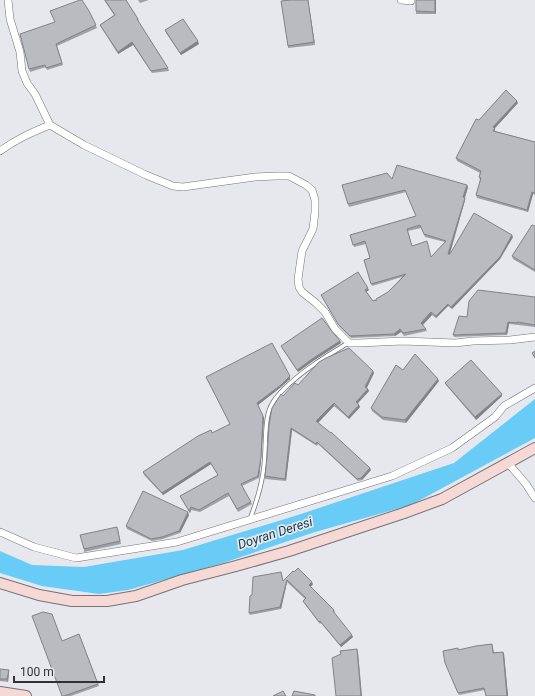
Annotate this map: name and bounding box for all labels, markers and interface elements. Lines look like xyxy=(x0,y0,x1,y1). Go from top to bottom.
water label: Doyran Deresi xyxy=(236,514,315,552)
scale bar xyxy=(14,658,104,684)
text: 100 m xyxy=(20,665,54,679)

